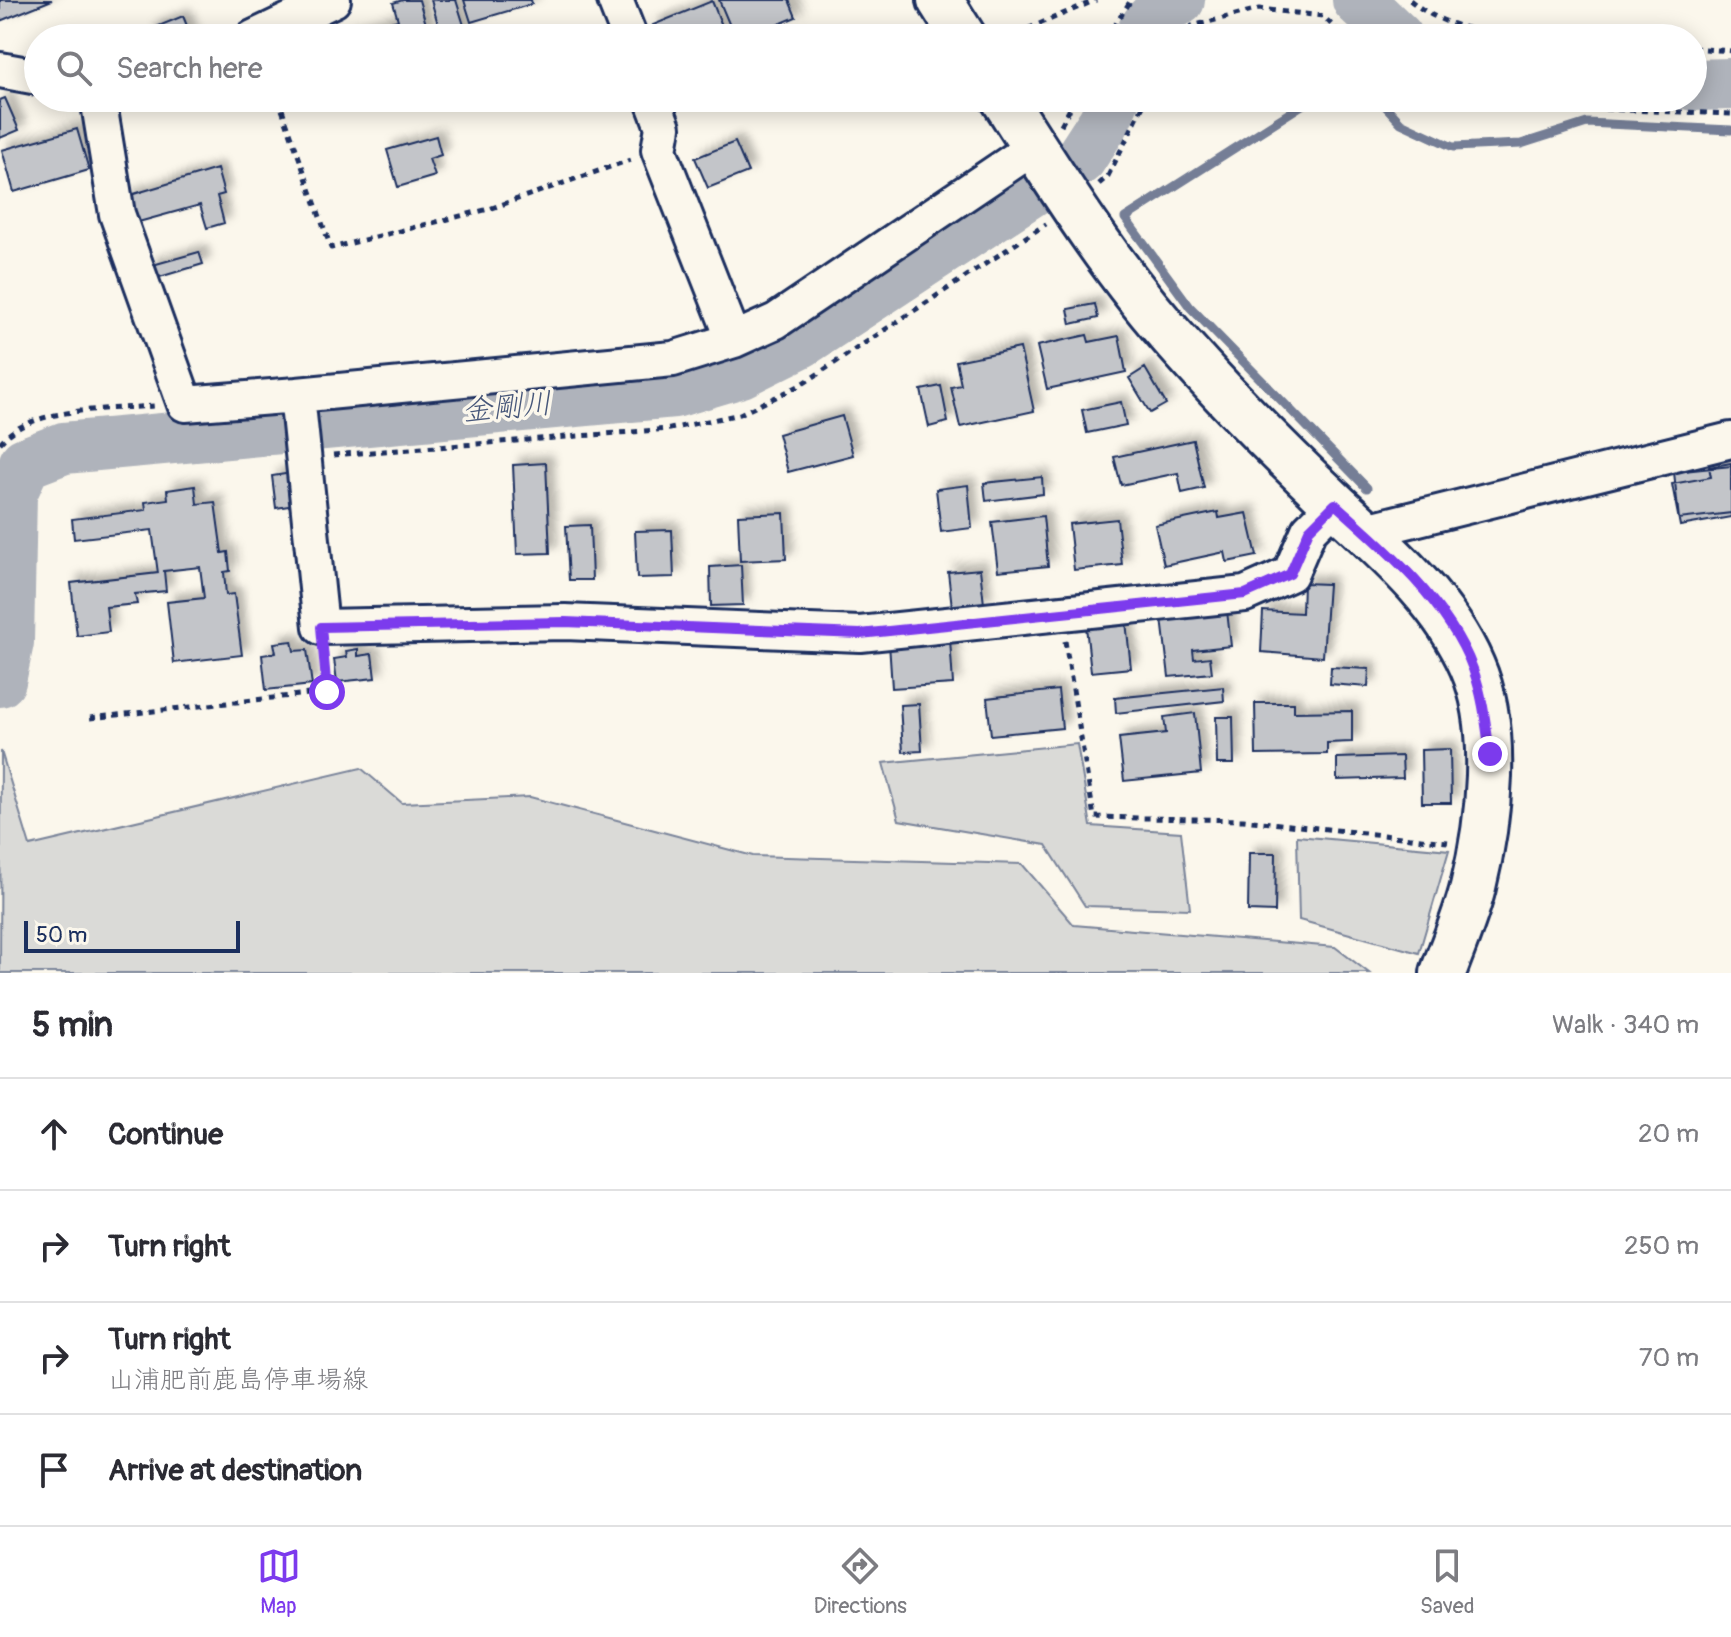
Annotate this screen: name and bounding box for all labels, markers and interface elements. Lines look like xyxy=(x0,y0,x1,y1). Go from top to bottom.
search box xyxy=(24,24,1707,112)
icon: search xyxy=(52,46,96,90)
text: Search here xyxy=(116,50,263,87)
water label: 金剛川 xyxy=(461,385,553,429)
route start xyxy=(309,674,345,710)
route end xyxy=(1472,736,1508,772)
scale bar xyxy=(24,917,240,953)
text: 50 m xyxy=(36,921,87,949)
text: 5 min xyxy=(32,1004,113,1047)
text: Walk · 340 m xyxy=(1552,1009,1699,1041)
icon: ahead xyxy=(32,1112,76,1156)
text: Continue xyxy=(108,1116,223,1153)
text: 20 m xyxy=(1638,1118,1699,1150)
icon: right xyxy=(32,1224,76,1268)
text: Turn right xyxy=(108,1228,231,1265)
text: 250 m xyxy=(1624,1230,1699,1262)
text: Turn right xyxy=(108,1321,231,1358)
icon: right xyxy=(32,1336,76,1380)
text: 70 m xyxy=(1639,1342,1699,1374)
text: 山浦肥前鹿島停車場線 xyxy=(108,1364,368,1396)
icon: arrive xyxy=(32,1448,76,1492)
text: Arrive at destination xyxy=(108,1452,362,1489)
tab: Map xyxy=(257,1544,301,1620)
tab: Directions xyxy=(814,1544,907,1620)
tab: Saved xyxy=(1420,1544,1474,1620)

